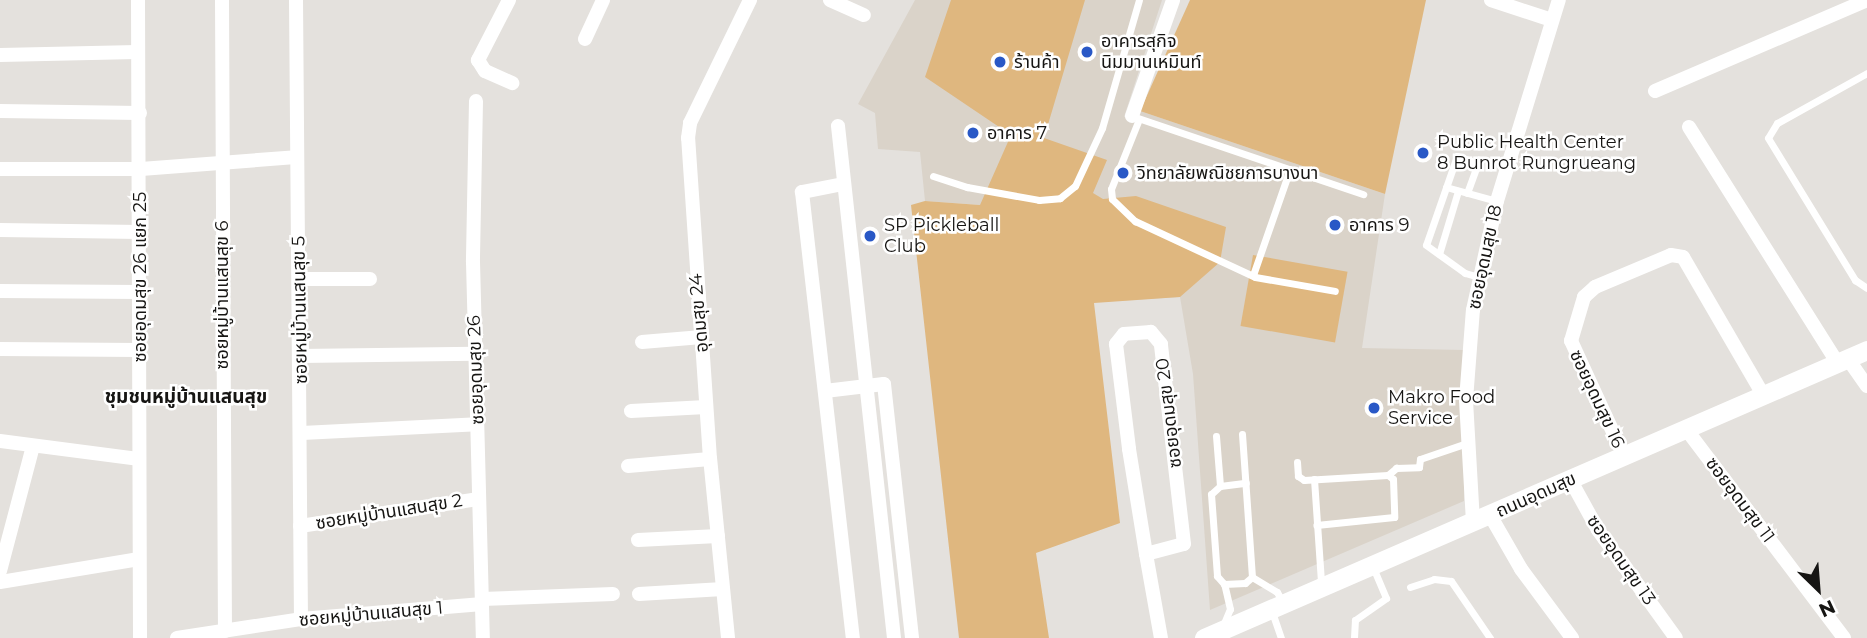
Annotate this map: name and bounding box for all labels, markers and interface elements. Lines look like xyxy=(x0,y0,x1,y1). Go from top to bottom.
place label: อาคารสุกิจ นิมมานเหมินท์ xyxy=(1101,31,1201,74)
marker: อาคารสุกิจ นิมมานเหมินท์ xyxy=(1079,44,1095,60)
place label: ร้านค้า xyxy=(1014,51,1059,73)
marker: ร้านค้า xyxy=(992,54,1008,70)
place label: อาคาร 7 xyxy=(987,122,1047,144)
marker: อาคาร 7 xyxy=(965,125,981,141)
place label: Public Health Center 8 Bunrot Rungrueang xyxy=(1437,132,1636,174)
marker: Public Health Center 8 Bunrot Rungrueang xyxy=(1415,145,1431,161)
place label: วิทยาลัยพณิชยการบางนา xyxy=(1137,162,1318,184)
marker: วิทยาลัยพณิชยการบางนา xyxy=(1115,165,1131,181)
street label: ซอยอุดมสุข 26 แยก 25 xyxy=(129,192,151,362)
street label: ซอยอุดมสุข 18 xyxy=(1463,203,1507,311)
place label: อาคาร 9 xyxy=(1349,214,1409,236)
place label: SP Pickleball Club xyxy=(884,215,999,258)
marker: อาคาร 9 xyxy=(1327,217,1343,233)
street label: ซอยหมู่บ้านแสนสุข 6 xyxy=(211,220,233,370)
marker: SP Pickleball Club xyxy=(862,228,878,244)
street label: ซอยหมู่บ้านแสนสุข 5 xyxy=(288,236,312,384)
street label: อุดมสุข 24 xyxy=(685,273,713,353)
street label: ซอยอุดมสุข 26 xyxy=(463,315,489,425)
street label: ซอยอุดมสุข 16 xyxy=(1565,346,1629,452)
street label: ซอยอุดมสุข 20 xyxy=(1152,357,1186,469)
district label: ชุมชนหมู่บ้านแสนสุข xyxy=(105,386,267,408)
place label: Makro Food Service xyxy=(1388,387,1495,430)
marker: Makro Food Service xyxy=(1366,400,1382,416)
street label: ซอยอุดมสุข 11 xyxy=(1701,453,1779,547)
street label: ถนนอุดมสุข xyxy=(1493,468,1579,522)
street label: ซอยหมู่บ้านแสนสุข 2 xyxy=(314,490,464,534)
street label: ซอยอุดมสุข 13 xyxy=(1582,511,1660,609)
north arrow xyxy=(1783,554,1853,624)
text: N xyxy=(1815,595,1839,622)
street label: ซอยหมู่บ้านแสนสุข 1 xyxy=(298,597,444,631)

